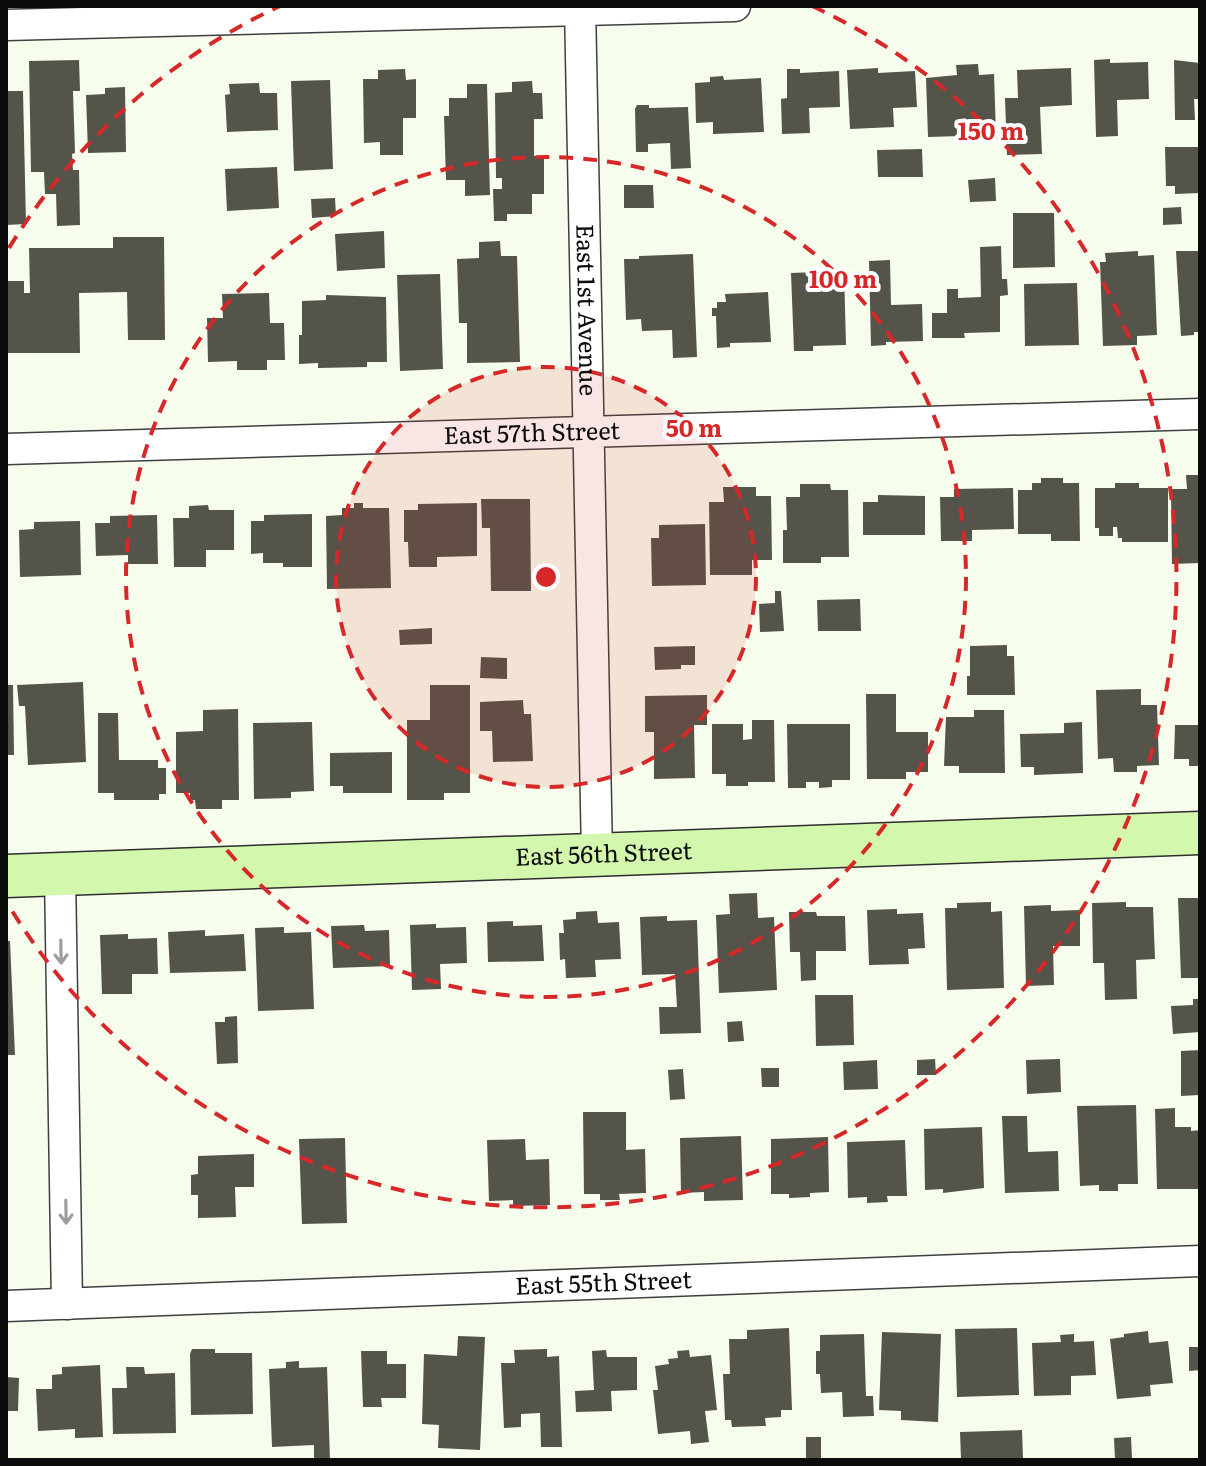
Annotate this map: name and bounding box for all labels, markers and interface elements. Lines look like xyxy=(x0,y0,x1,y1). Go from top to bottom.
text: 150 m xyxy=(958,112,1024,147)
street label: East 1st Avenue xyxy=(569,223,608,396)
text: 100 m xyxy=(809,260,877,295)
text: 50 m xyxy=(666,409,722,444)
street label: East 57th Street xyxy=(443,411,621,451)
centre of rings xyxy=(532,563,560,591)
street label: East 56th Street xyxy=(514,831,693,873)
one-way arrow xyxy=(53,938,69,965)
one-way arrow xyxy=(58,1198,74,1225)
street label: East 55th Street xyxy=(515,1260,693,1302)

